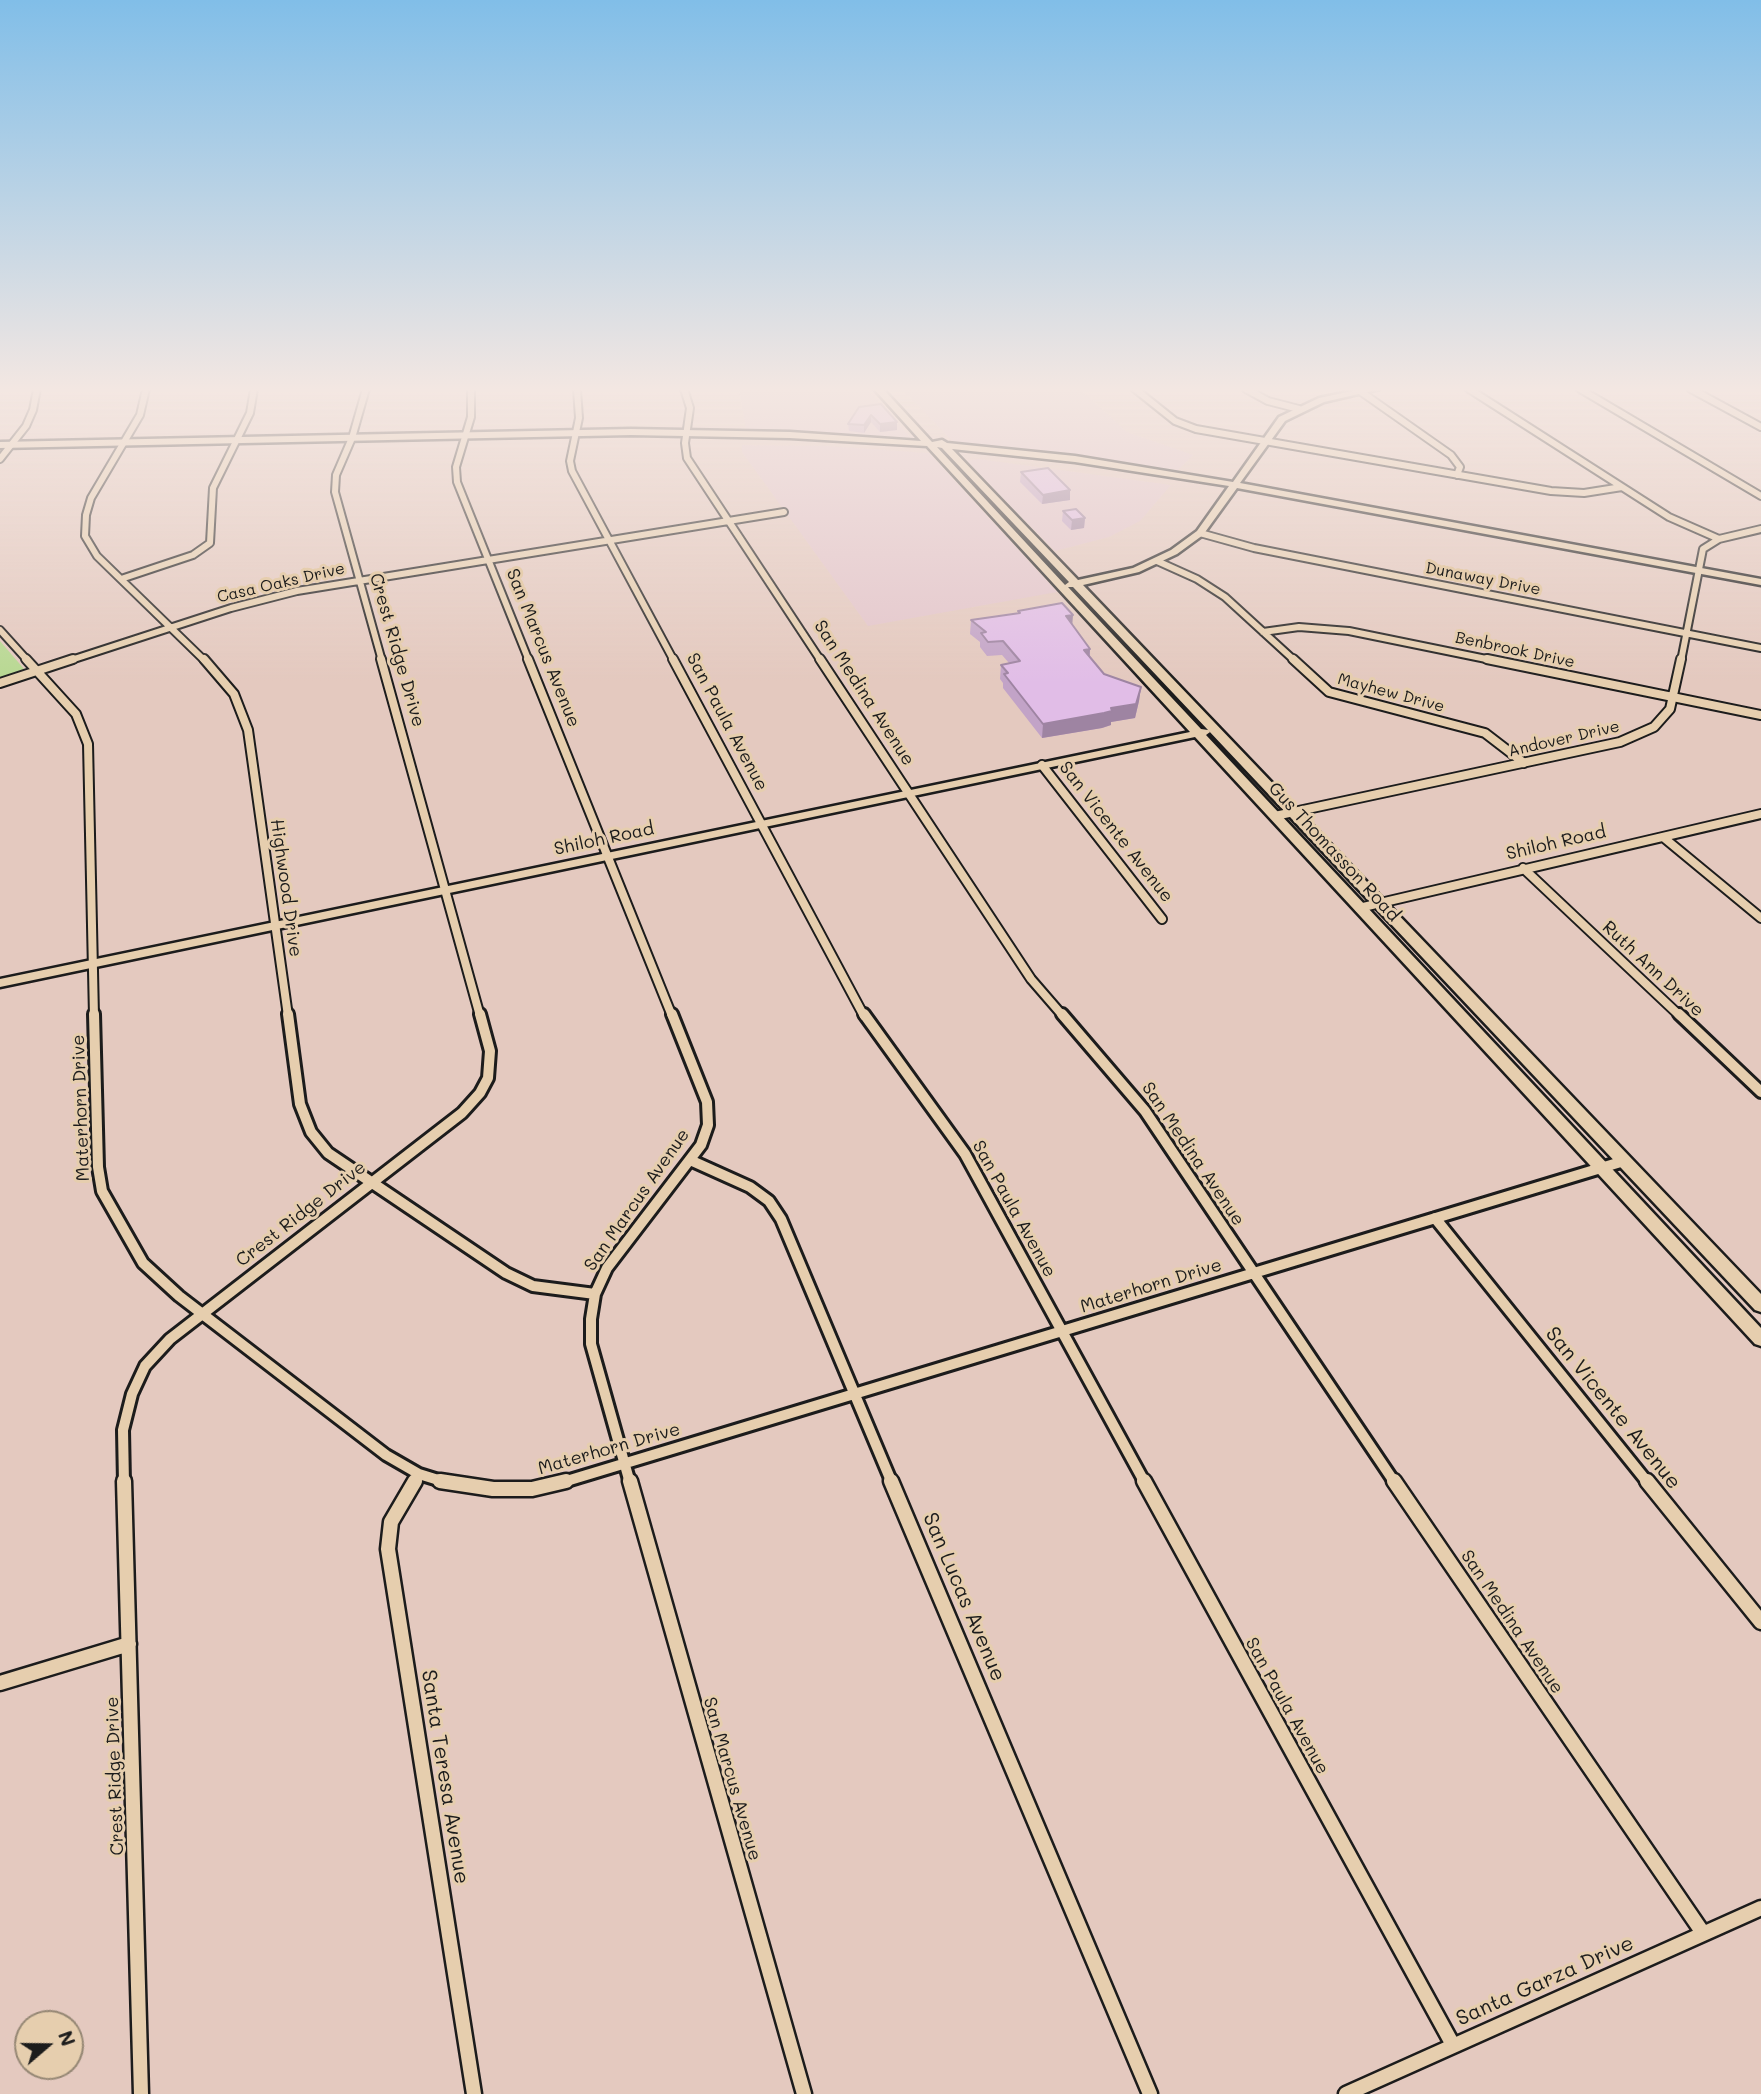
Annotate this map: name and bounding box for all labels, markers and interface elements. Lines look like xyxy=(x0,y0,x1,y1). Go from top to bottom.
street label: Dunaway Drive xyxy=(1424,558,1542,600)
street label: Casa Oaks Drive xyxy=(215,559,347,607)
street label: San Marcus Avenue xyxy=(501,566,585,730)
street label: Crest Ridge Drive xyxy=(365,571,429,729)
street label: San Medina Avenue xyxy=(809,616,919,770)
street label: Benbrook Drive xyxy=(1453,628,1577,672)
street label: San Paula Avenue xyxy=(682,649,772,795)
street label: Mayhew Drive xyxy=(1335,670,1447,716)
street label: Andover Drive xyxy=(1507,717,1621,761)
street label: San Vicente Avenue xyxy=(1054,757,1178,907)
street label: Gus Thomasson Road xyxy=(1264,778,1404,926)
street label: Highwood Drive xyxy=(266,818,306,958)
street label: Shiloh Road xyxy=(552,818,656,860)
street label: Shiloh Road xyxy=(1504,821,1608,865)
street label: Ruth Ann Drive xyxy=(1598,916,1708,1022)
street label: Materhorn Drive xyxy=(68,1034,94,1182)
street label: San Medina Avenue xyxy=(1137,1078,1249,1230)
street label: San Marcus Avenue xyxy=(580,1125,694,1275)
street label: San Paula Avenue xyxy=(967,1137,1061,1281)
street label: Crest Ridge Drive xyxy=(232,1157,370,1271)
street label: Materhorn Drive xyxy=(1078,1254,1224,1318)
street label: San Vicente Avenue xyxy=(1540,1322,1686,1494)
street label: Materhorn Drive xyxy=(535,1418,683,1480)
street label: San Lucas Avenue xyxy=(917,1509,1011,1685)
street label: San Medina Avenue xyxy=(1456,1546,1568,1698)
street label: San Paula Avenue xyxy=(1240,1634,1334,1778)
street label: Santa Teresa Avenue xyxy=(416,1668,474,1886)
street label: San Marcus Avenue xyxy=(698,1695,766,1863)
street label: Crest Ridge Drive xyxy=(101,1696,129,1856)
street label: Santa Garza Drive xyxy=(1452,1930,1638,2032)
north arrow xyxy=(14,2010,84,2080)
text: N xyxy=(53,2027,82,2049)

